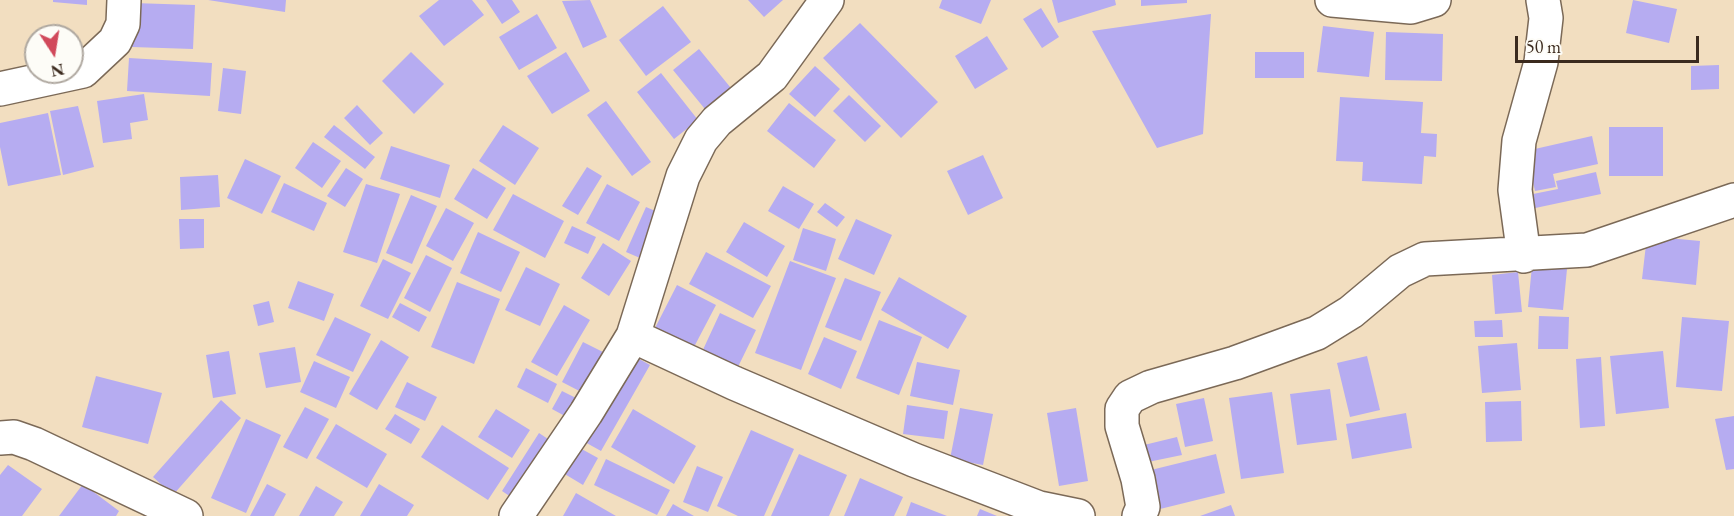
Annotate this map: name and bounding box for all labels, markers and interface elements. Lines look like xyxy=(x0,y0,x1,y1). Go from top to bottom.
north arrow xyxy=(24,24,84,84)
scale bar xyxy=(1518,24,1702,62)
text: 50 m xyxy=(1526,35,1561,58)
text: N xyxy=(49,59,66,82)

